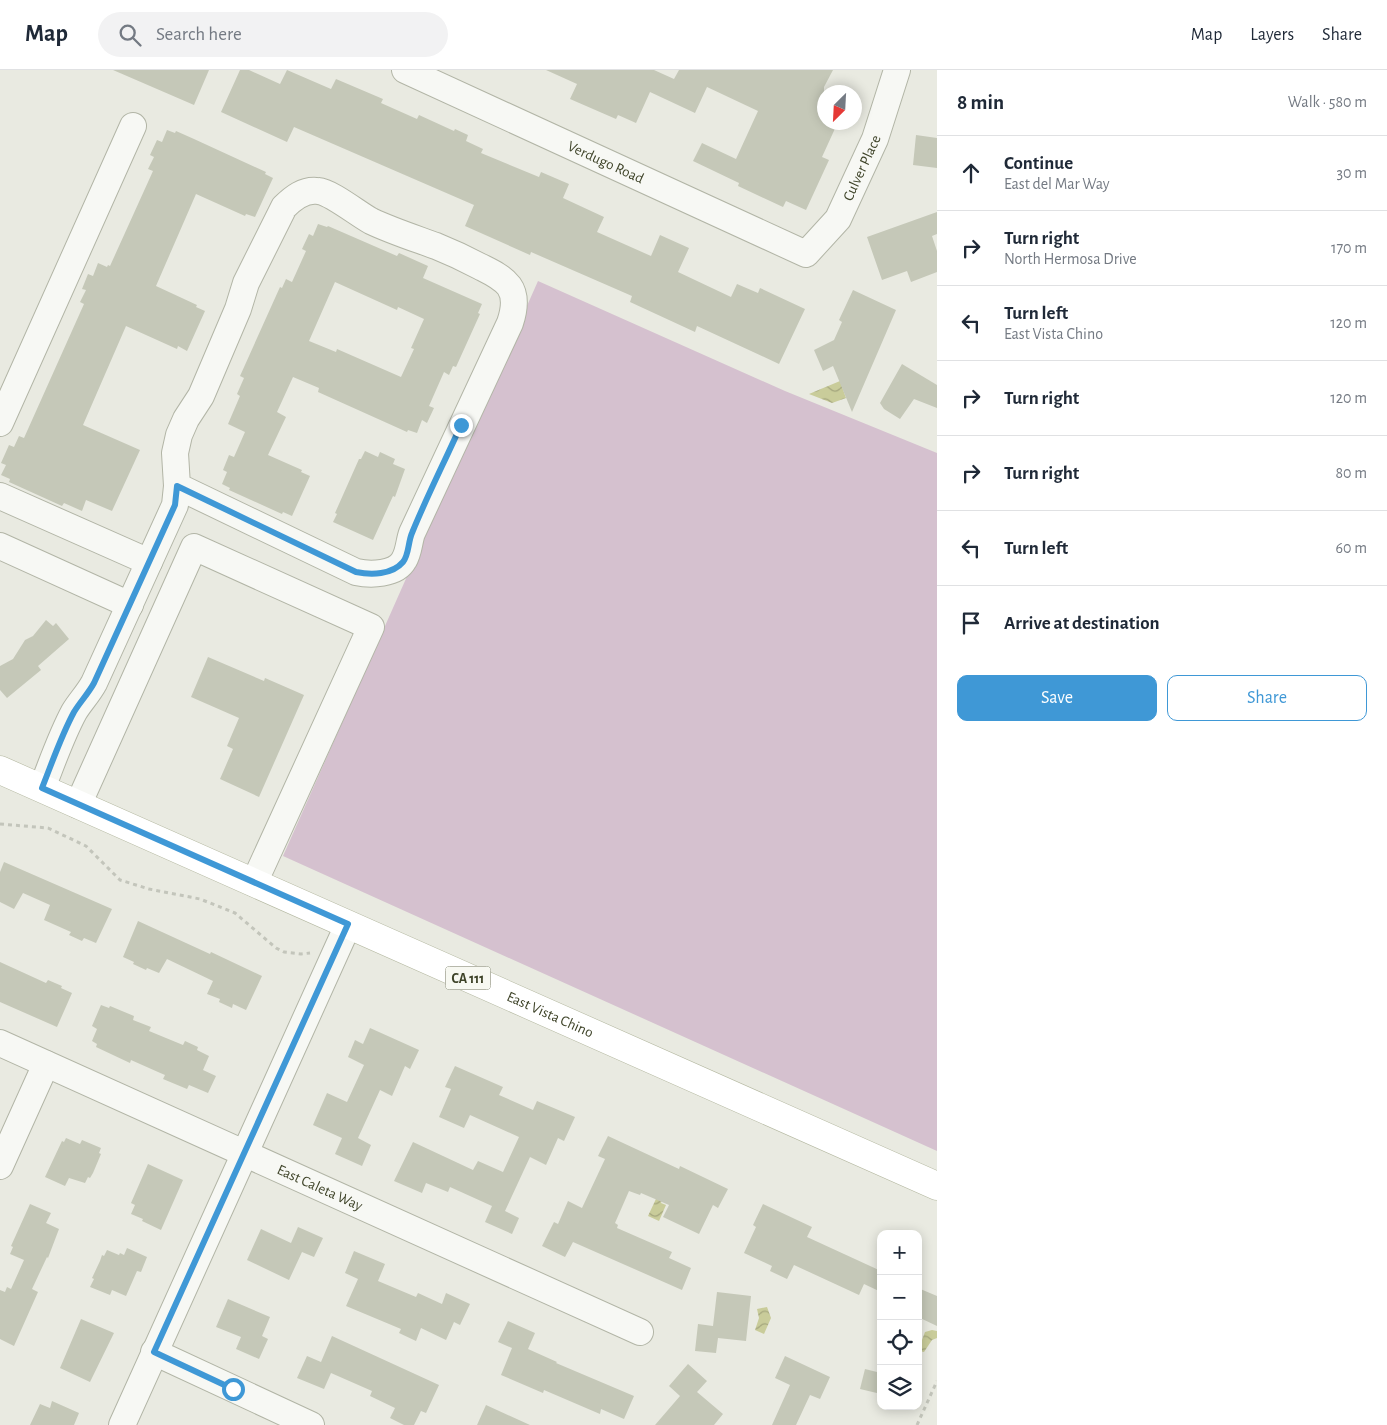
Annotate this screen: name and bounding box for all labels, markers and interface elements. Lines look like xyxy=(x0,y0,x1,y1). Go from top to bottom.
search box xyxy=(98,12,448,57)
icon: search xyxy=(116,21,144,49)
text: Map xyxy=(25,22,68,46)
text: Search here xyxy=(156,25,242,44)
text: Map xyxy=(1191,26,1222,44)
text: Layers xyxy=(1250,26,1294,44)
text: Share xyxy=(1322,26,1362,44)
north arrow xyxy=(817,85,862,130)
text: 8 min xyxy=(957,92,1004,113)
text: Walk · 580 m xyxy=(1288,94,1367,110)
street label: Culver Place xyxy=(841,133,884,203)
street label: Verdugo Road xyxy=(565,139,646,187)
text: Continue xyxy=(1004,154,1073,173)
icon: ahead xyxy=(957,159,985,187)
text: 30 m xyxy=(1337,165,1367,181)
text: East del Mar Way xyxy=(1004,176,1110,192)
text: Turn right xyxy=(1004,229,1079,248)
icon: right xyxy=(957,234,985,262)
text: 170 m xyxy=(1331,240,1367,256)
text: North Hermosa Drive xyxy=(1004,251,1137,267)
text: Turn left xyxy=(1004,304,1068,323)
icon: left xyxy=(957,309,985,337)
text: 120 m xyxy=(1330,315,1367,331)
text: East Vista Chino xyxy=(1004,326,1103,342)
icon: right xyxy=(957,384,985,412)
text: Turn right xyxy=(1004,389,1079,408)
text: 120 m xyxy=(1330,390,1367,406)
route end xyxy=(450,414,473,437)
icon: right xyxy=(957,459,985,487)
text: Turn right xyxy=(1004,464,1079,483)
text: 80 m xyxy=(1336,465,1367,481)
icon: left xyxy=(957,534,985,562)
text: Turn left xyxy=(1004,539,1068,558)
text: 60 m xyxy=(1336,540,1367,556)
icon: arrive xyxy=(957,609,985,637)
text: Arrive at destination xyxy=(1004,614,1160,633)
button: Save xyxy=(957,675,1157,721)
button: Share xyxy=(1167,675,1367,721)
road number: CA 111 xyxy=(446,966,490,990)
street label: East Vista Chino xyxy=(504,989,596,1040)
street label: East Caleta Way xyxy=(275,1162,365,1214)
map controls xyxy=(877,1230,922,1410)
button: + xyxy=(877,1230,922,1275)
button: − xyxy=(877,1275,922,1320)
button: locate xyxy=(877,1320,922,1365)
button: layers xyxy=(877,1365,922,1410)
route start xyxy=(222,1378,245,1401)

